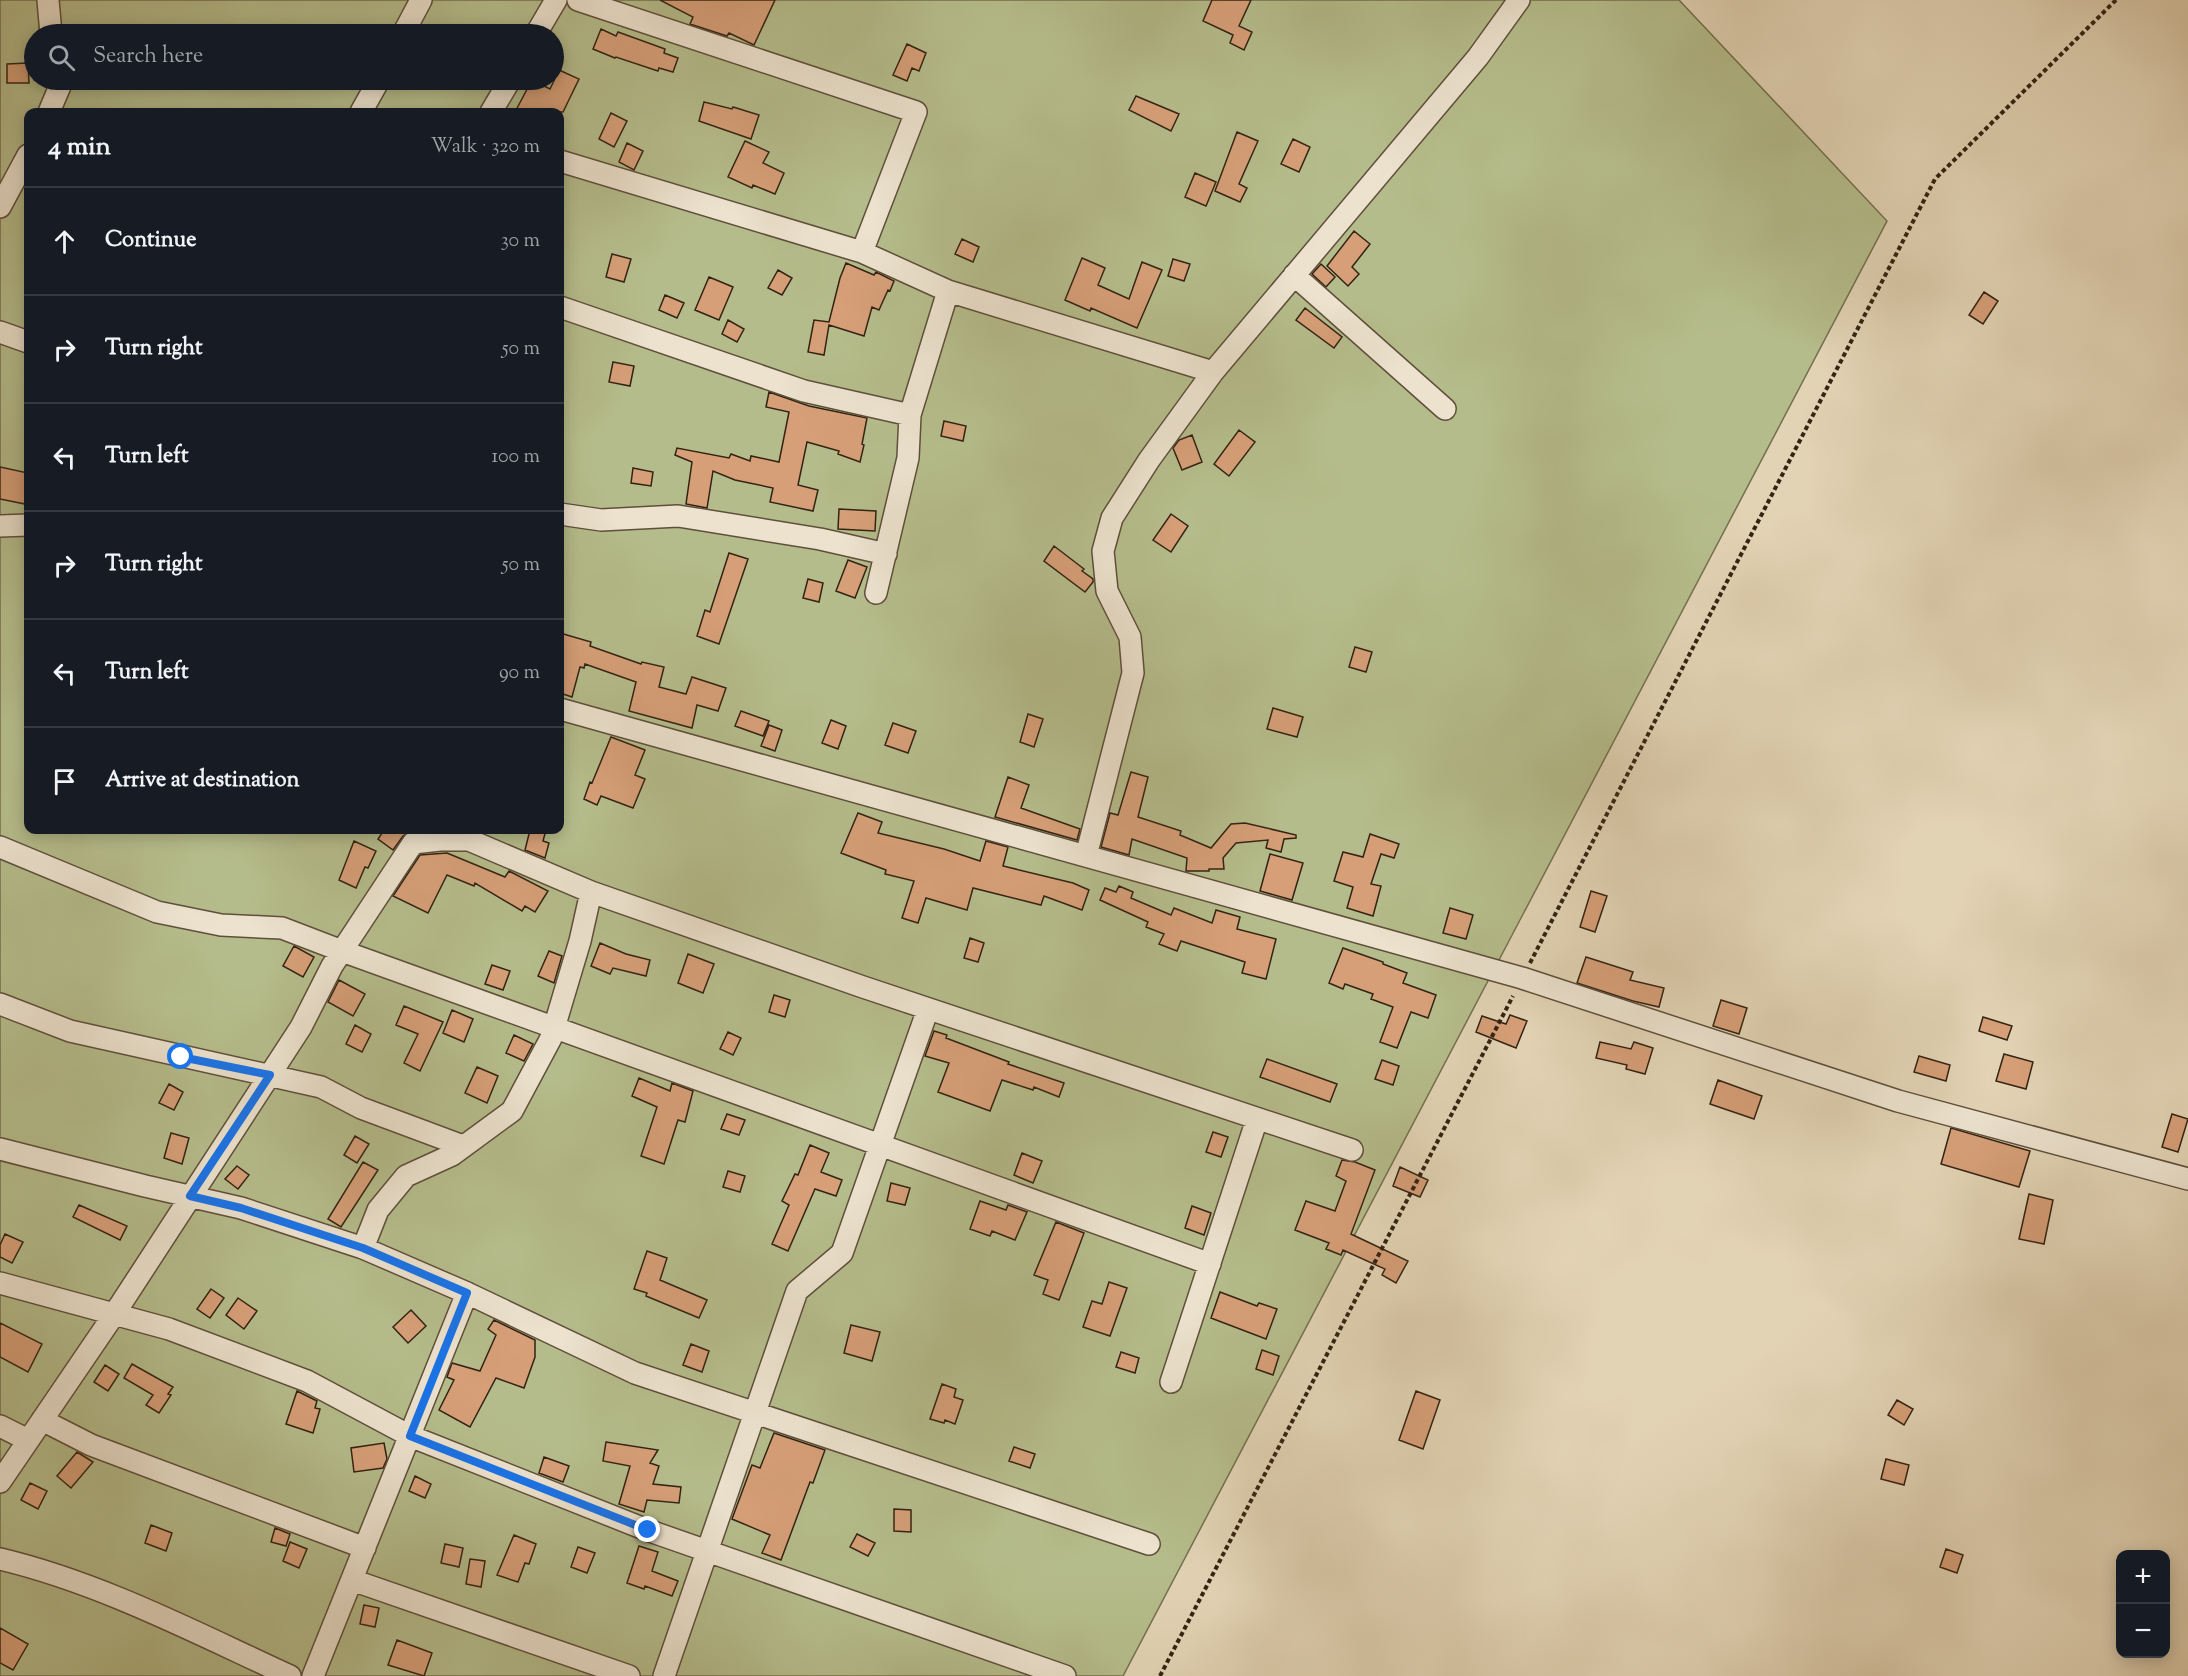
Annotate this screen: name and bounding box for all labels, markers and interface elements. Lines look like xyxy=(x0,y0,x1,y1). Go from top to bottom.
search box xyxy=(24,24,564,90)
icon: search xyxy=(45,41,78,74)
text: Search here xyxy=(93,41,203,73)
text: 4 min xyxy=(48,129,111,166)
text: Walk · 320 m xyxy=(431,133,540,162)
icon: ahead xyxy=(48,225,81,258)
text: Continue xyxy=(105,225,196,257)
text: 30 m xyxy=(501,227,540,256)
icon: right xyxy=(48,333,81,366)
text: Turn right xyxy=(105,333,202,365)
text: 50 m xyxy=(502,335,540,364)
icon: left xyxy=(48,441,81,474)
text: Turn left xyxy=(105,441,188,473)
text: 100 m xyxy=(491,443,540,472)
icon: right xyxy=(48,549,81,582)
text: Turn right xyxy=(105,549,202,581)
text: 50 m xyxy=(502,551,540,580)
icon: left xyxy=(48,657,81,690)
text: Turn left xyxy=(105,657,188,689)
text: 90 m xyxy=(499,659,540,688)
icon: arrive xyxy=(48,765,81,798)
text: Arrive at destination xyxy=(105,765,300,797)
route start xyxy=(167,1043,193,1069)
route end xyxy=(634,1516,660,1542)
map controls xyxy=(2116,1550,2170,1658)
button: + xyxy=(2116,1550,2170,1604)
button: − xyxy=(2116,1604,2170,1658)

